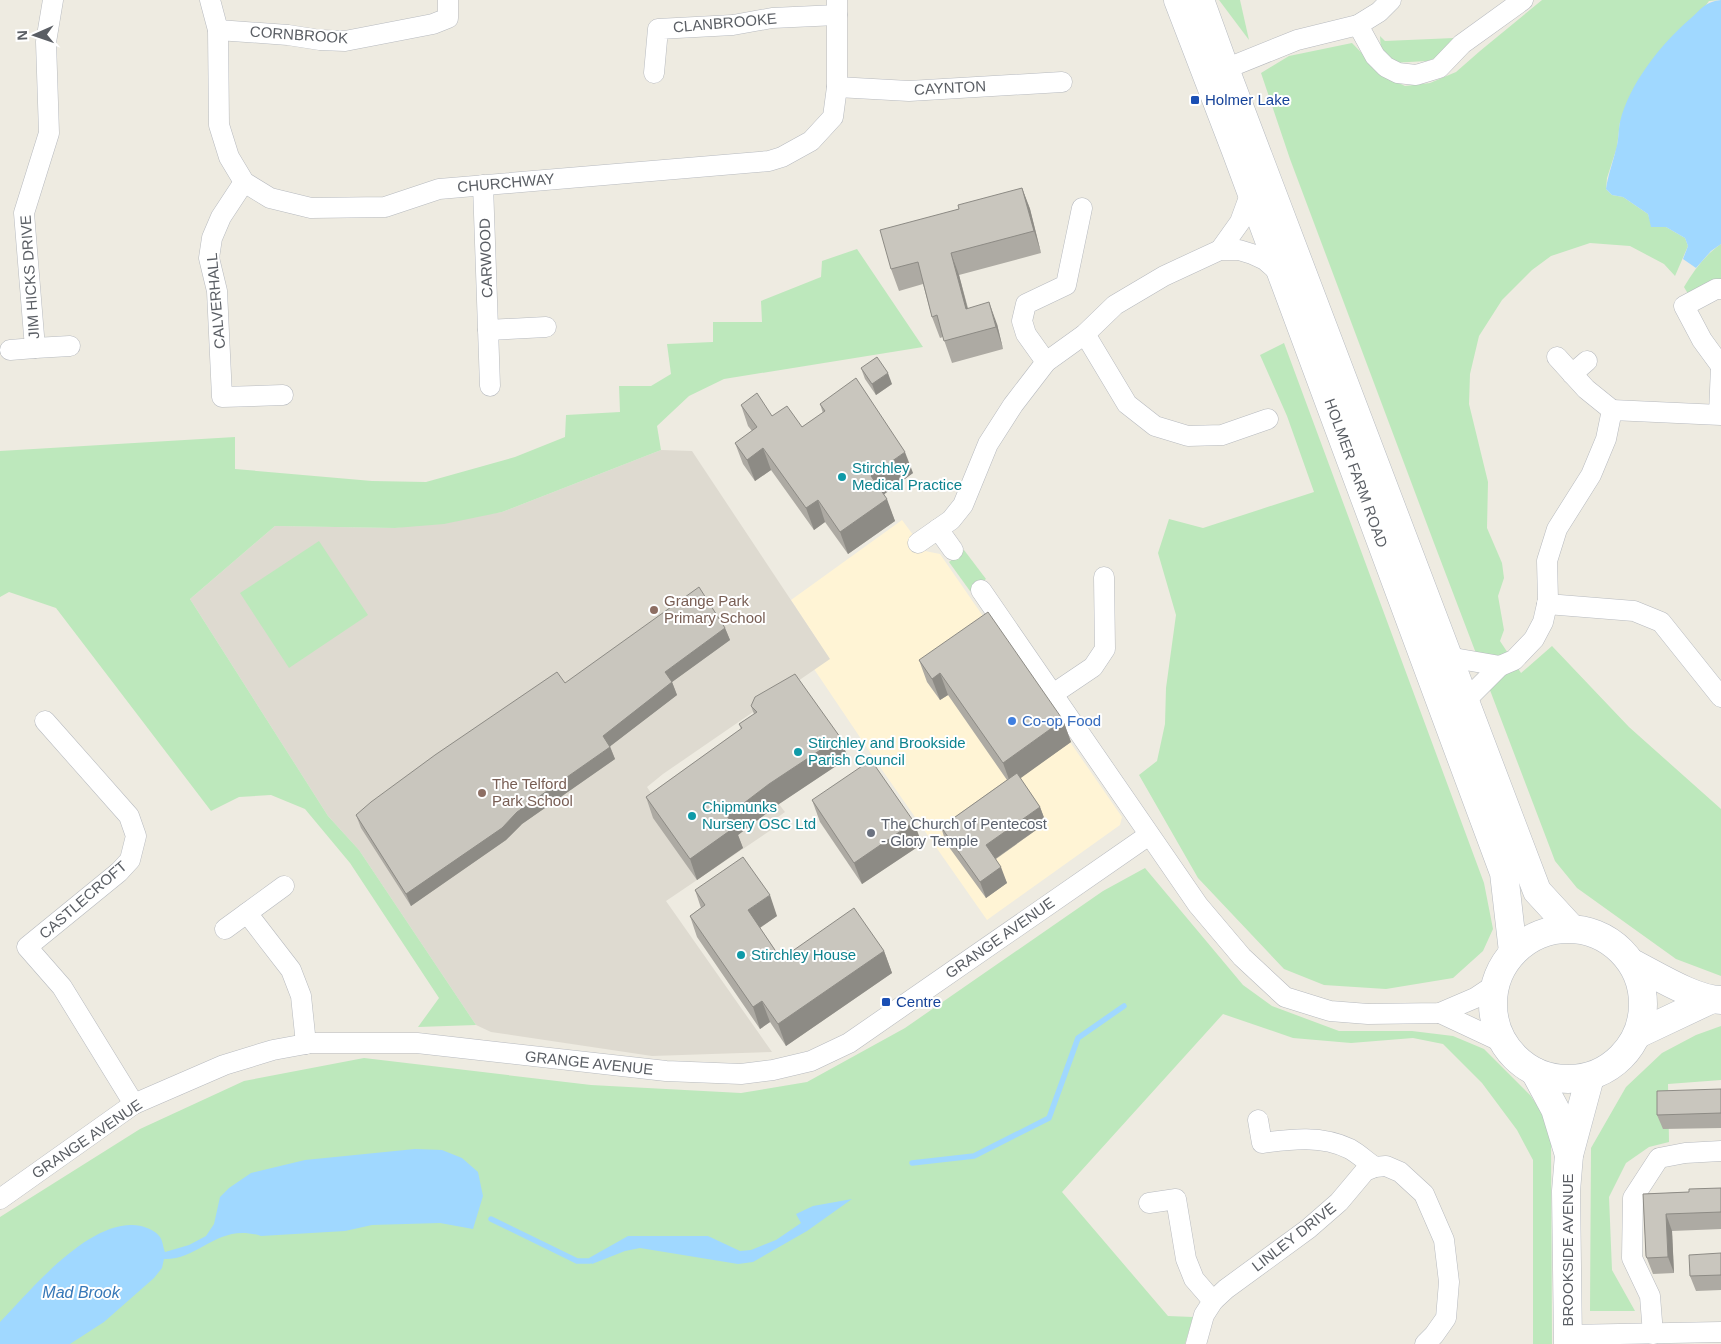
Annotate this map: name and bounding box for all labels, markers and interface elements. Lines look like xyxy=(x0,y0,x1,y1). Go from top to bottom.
street label: CLANBROOKE xyxy=(672,9,778,36)
north arrow xyxy=(10,10,60,60)
street label: CORNBROOK xyxy=(249,23,349,46)
text: N xyxy=(14,30,30,41)
street label: CAYNTON xyxy=(914,77,986,98)
place label: Holmer Lake xyxy=(1205,91,1290,108)
marker: Holmer Lake xyxy=(1189,94,1201,106)
street label: CHURCHWAY xyxy=(457,170,555,195)
street label: JIM HICKS DRIVE xyxy=(17,214,42,340)
street label: CARWOOD xyxy=(476,218,495,298)
street label: CALVERHALL xyxy=(203,252,228,350)
street label: HOLMER FARM ROAD xyxy=(1322,396,1391,550)
place label: Stirchley Medical Practice xyxy=(852,459,962,493)
marker: Stirchley Medical Practice xyxy=(836,471,848,483)
place label: Grange Park Primary School xyxy=(664,592,766,626)
marker: Grange Park Primary School xyxy=(648,604,660,616)
place label: Co-op Food xyxy=(1022,712,1101,729)
marker: Co-op Food xyxy=(1006,715,1018,727)
place label: Stirchley and Brookside Parish Council xyxy=(808,734,966,768)
marker: Stirchley and Brookside Parish Council xyxy=(792,746,804,758)
place label: The Telford Park School xyxy=(492,775,573,809)
marker: The Telford Park School xyxy=(476,787,488,799)
place label: Chipmunks Nursery OSC Ltd xyxy=(702,798,816,832)
marker: Chipmunks Nursery OSC Ltd xyxy=(686,810,698,822)
place label: The Church of Pentecost - Glory Temple xyxy=(881,815,1048,849)
marker: The Church of Pentecost - Glory Temple xyxy=(865,827,877,839)
street label: CASTLECROFT xyxy=(36,857,130,942)
street label: GRANGE AVENUE xyxy=(942,894,1057,982)
place label: Stirchley House xyxy=(751,946,856,963)
marker: Stirchley House xyxy=(735,949,747,961)
place label: Centre xyxy=(896,993,941,1010)
marker: Centre xyxy=(880,996,892,1008)
street label: GRANGE AVENUE xyxy=(524,1047,654,1078)
street label: GRANGE AVENUE xyxy=(29,1095,145,1182)
street label: BROOKSIDE AVENUE xyxy=(1559,1173,1576,1327)
street label: LINLEY DRIVE xyxy=(1248,1199,1339,1275)
water label: Mad Brook xyxy=(42,1284,121,1301)

